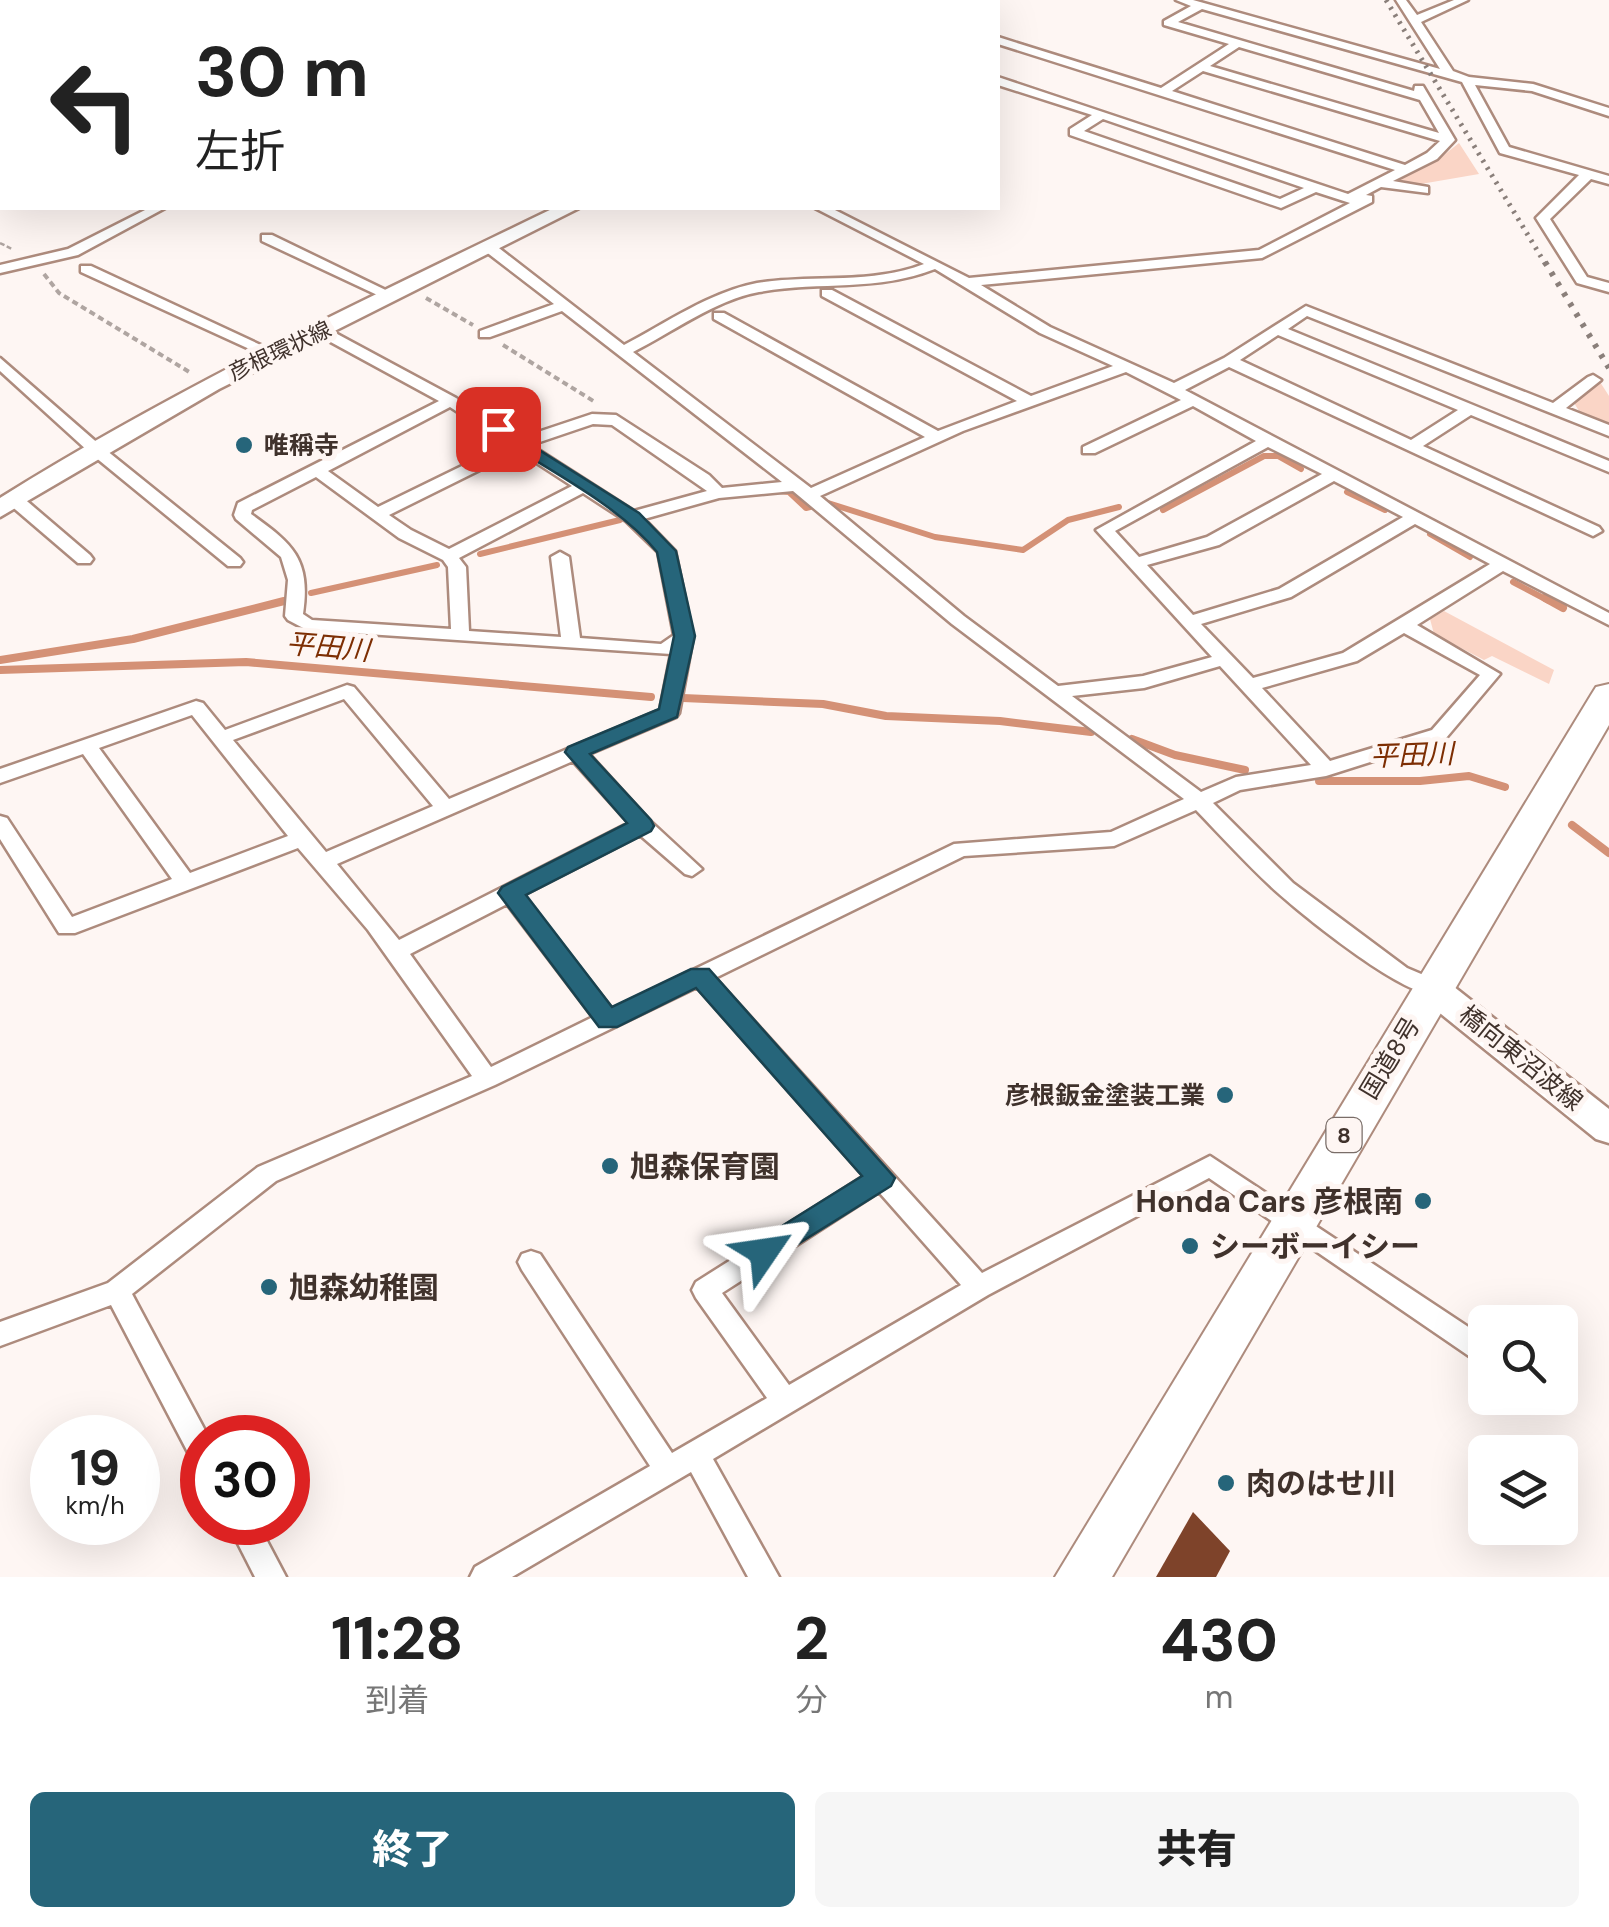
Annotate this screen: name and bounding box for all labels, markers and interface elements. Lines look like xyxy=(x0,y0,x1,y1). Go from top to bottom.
text: 30 m xyxy=(195,27,369,118)
icon: left xyxy=(30,40,160,170)
text: 左折 xyxy=(195,122,285,181)
street label: 彦根環状線 xyxy=(224,315,336,387)
pin xyxy=(456,387,541,472)
icon: arrive xyxy=(471,402,526,457)
place label: 唯稱寺 xyxy=(264,429,339,462)
marker: 唯稱寺 xyxy=(233,434,255,456)
water label: 平田川 xyxy=(285,625,374,669)
water label: 平田川 xyxy=(1369,735,1458,775)
street label: 橋向東沼波線 xyxy=(1452,998,1590,1118)
street label: 国道8号 xyxy=(1353,1011,1427,1105)
place label: 彦根鈑金塗装工業 xyxy=(1005,1079,1205,1112)
marker: 彦根鈑金塗装工業 xyxy=(1214,1084,1236,1106)
road number: 8 xyxy=(1326,1118,1362,1152)
place label: 旭森保育園 xyxy=(630,1147,780,1186)
marker: 旭森保育園 xyxy=(599,1155,621,1177)
place label: Honda Cars 彦根南 xyxy=(1135,1182,1403,1221)
marker: Honda Cars 彦根南 xyxy=(1412,1190,1434,1212)
position arrow xyxy=(712,1200,816,1304)
place label: シーボーイシー xyxy=(1210,1227,1420,1266)
marker: シーボーイシー xyxy=(1179,1235,1201,1257)
place label: 旭森幼稚園 xyxy=(289,1268,439,1307)
marker: 旭森幼稚園 xyxy=(258,1276,280,1298)
map controls xyxy=(1468,1305,1578,1545)
button: search xyxy=(1468,1305,1578,1415)
speed limit sign: 30 xyxy=(180,1415,310,1545)
text: 19 xyxy=(70,1435,120,1501)
button: layers xyxy=(1468,1435,1578,1545)
place label: 肉のはせ川 xyxy=(1246,1464,1396,1503)
marker: 肉のはせ川 xyxy=(1215,1472,1237,1494)
text: km/h xyxy=(65,1489,125,1522)
text: 11:28 xyxy=(331,1599,463,1678)
text: 2 xyxy=(794,1599,829,1678)
text: 430 xyxy=(1160,1601,1278,1680)
text: m xyxy=(1205,1676,1233,1718)
text: 到着 xyxy=(365,1679,429,1721)
text: 分 xyxy=(796,1679,828,1721)
button: 終了 xyxy=(30,1792,795,1907)
button: 共有 xyxy=(815,1792,1579,1907)

